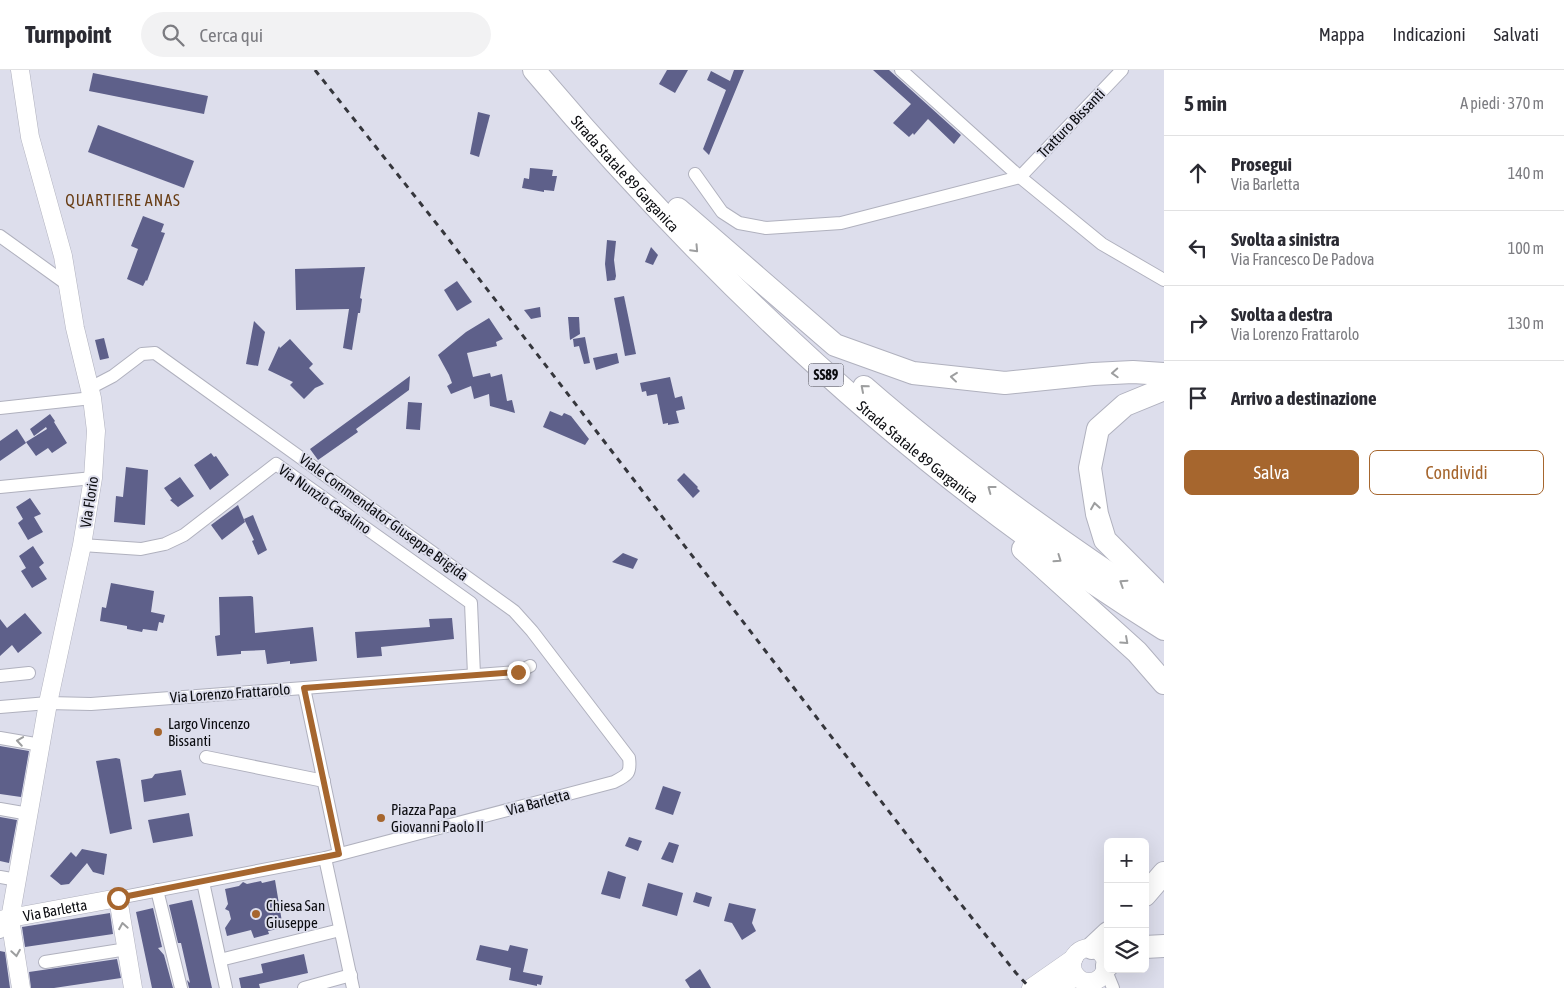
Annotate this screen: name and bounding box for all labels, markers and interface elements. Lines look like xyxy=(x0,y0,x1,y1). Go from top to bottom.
search box xyxy=(141,12,491,57)
text: Turnpoint xyxy=(25,21,111,48)
icon: search xyxy=(159,21,187,49)
text: Cerca qui xyxy=(199,24,263,46)
text: Mappa xyxy=(1319,24,1365,45)
text: Indicazioni xyxy=(1393,24,1466,45)
text: Salvati xyxy=(1494,24,1539,45)
street label: Tratturo Bissanti xyxy=(1034,85,1108,161)
text: 5 min xyxy=(1184,91,1227,115)
text: A piedi · 370 m xyxy=(1460,94,1544,112)
street label: Strada Statale 89 Garganica xyxy=(568,112,683,235)
text: Prosegui xyxy=(1231,153,1292,175)
icon: ahead xyxy=(1184,159,1212,187)
text: 140 m xyxy=(1508,164,1544,182)
text: Via Barletta xyxy=(1231,175,1300,193)
district label: QUARTIERE ANAS xyxy=(65,191,181,209)
text: Svolta a sinistra xyxy=(1231,228,1340,250)
icon: left xyxy=(1184,234,1212,262)
text: 100 m xyxy=(1508,239,1544,257)
one-way arrow xyxy=(689,243,698,252)
text: Via Francesco De Padova xyxy=(1231,250,1375,268)
text: Svolta a destra xyxy=(1231,303,1333,325)
icon: right xyxy=(1184,309,1212,337)
text: 130 m xyxy=(1508,314,1544,332)
text: Via Lorenzo Frattarolo xyxy=(1231,325,1359,343)
road number: SS89 xyxy=(808,364,844,386)
one-way arrow xyxy=(1111,367,1119,378)
one-way arrow xyxy=(949,372,957,383)
icon: arrive xyxy=(1184,384,1212,412)
one-way arrow xyxy=(861,385,870,393)
text: Arrivo a destinazione xyxy=(1231,387,1377,409)
street label: Strada Statale 89 Garganica xyxy=(854,397,982,506)
street label: Viale Commendator Giuseppe Brigida xyxy=(296,450,472,584)
button: Salva xyxy=(1184,450,1359,495)
button: Condividi xyxy=(1369,450,1544,495)
street label: Via Nunzio Casalino xyxy=(276,461,374,537)
street label: Via Florio xyxy=(77,475,101,529)
one-way arrow xyxy=(988,487,997,495)
one-way arrow xyxy=(1091,501,1101,510)
one-way arrow xyxy=(1052,553,1061,561)
one-way arrow xyxy=(1120,580,1129,589)
one-way arrow xyxy=(1119,635,1128,644)
route end xyxy=(507,661,530,684)
street label: Via Lorenzo Frattarolo xyxy=(169,680,291,706)
place label: Largo Vincenzo Bissanti xyxy=(168,715,250,749)
marker: Largo Vincenzo Bissanti xyxy=(152,726,164,738)
one-way arrow xyxy=(16,737,25,747)
street label: Via Barletta xyxy=(505,785,571,819)
place label: Piazza Papa Giovanni Paolo II xyxy=(391,801,484,835)
marker: Piazza Papa Giovanni Paolo II xyxy=(375,812,387,824)
map controls xyxy=(1104,838,1149,973)
button: + xyxy=(1104,838,1149,883)
button: − xyxy=(1104,883,1149,928)
route start xyxy=(107,887,130,910)
street label: Via Barletta xyxy=(22,895,88,924)
place label: Chiesa San Giuseppe xyxy=(266,897,325,931)
marker: Chiesa San Giuseppe xyxy=(250,908,262,920)
one-way arrow xyxy=(118,921,128,930)
button: layers xyxy=(1104,928,1149,973)
one-way arrow xyxy=(10,949,20,958)

